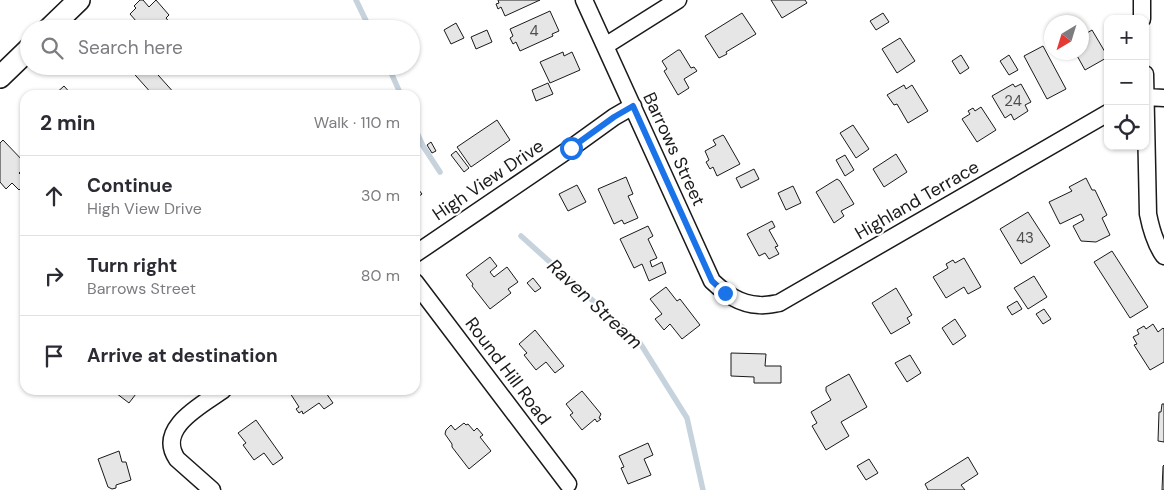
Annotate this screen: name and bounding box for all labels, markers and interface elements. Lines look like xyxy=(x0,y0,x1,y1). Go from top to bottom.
north arrow xyxy=(1044,15,1089,60)
map controls xyxy=(1104,15,1149,150)
button: + xyxy=(1104,15,1149,60)
search box xyxy=(20,20,420,75)
house number: 4 xyxy=(529,21,539,41)
icon: search xyxy=(38,34,66,62)
text: Search here xyxy=(78,35,183,60)
button: − xyxy=(1104,60,1149,105)
street label: Barrows Street xyxy=(637,88,711,210)
house number: 24 xyxy=(1004,91,1022,111)
button: locate xyxy=(1104,105,1149,150)
text: 2 min xyxy=(40,109,96,137)
text: Walk · 110 m xyxy=(314,112,400,133)
street label: High View Drive xyxy=(428,134,548,226)
route start xyxy=(560,137,583,160)
street label: Highland Terrace xyxy=(851,155,983,245)
text: Continue xyxy=(87,173,173,198)
icon: ahead xyxy=(40,182,68,210)
text: 30 m xyxy=(361,185,400,206)
text: High View Drive xyxy=(87,198,202,219)
house number: 43 xyxy=(1016,228,1034,248)
text: Turn right xyxy=(87,253,177,278)
water label: Raven Stream xyxy=(542,253,648,355)
icon: right xyxy=(40,262,68,290)
text: 80 m xyxy=(361,265,400,286)
text: Barrows Street xyxy=(87,278,196,299)
route end xyxy=(714,282,737,305)
street label: Round Hill Road xyxy=(460,312,556,430)
icon: arrive xyxy=(40,342,68,370)
text: Arrive at destination xyxy=(87,343,278,368)

